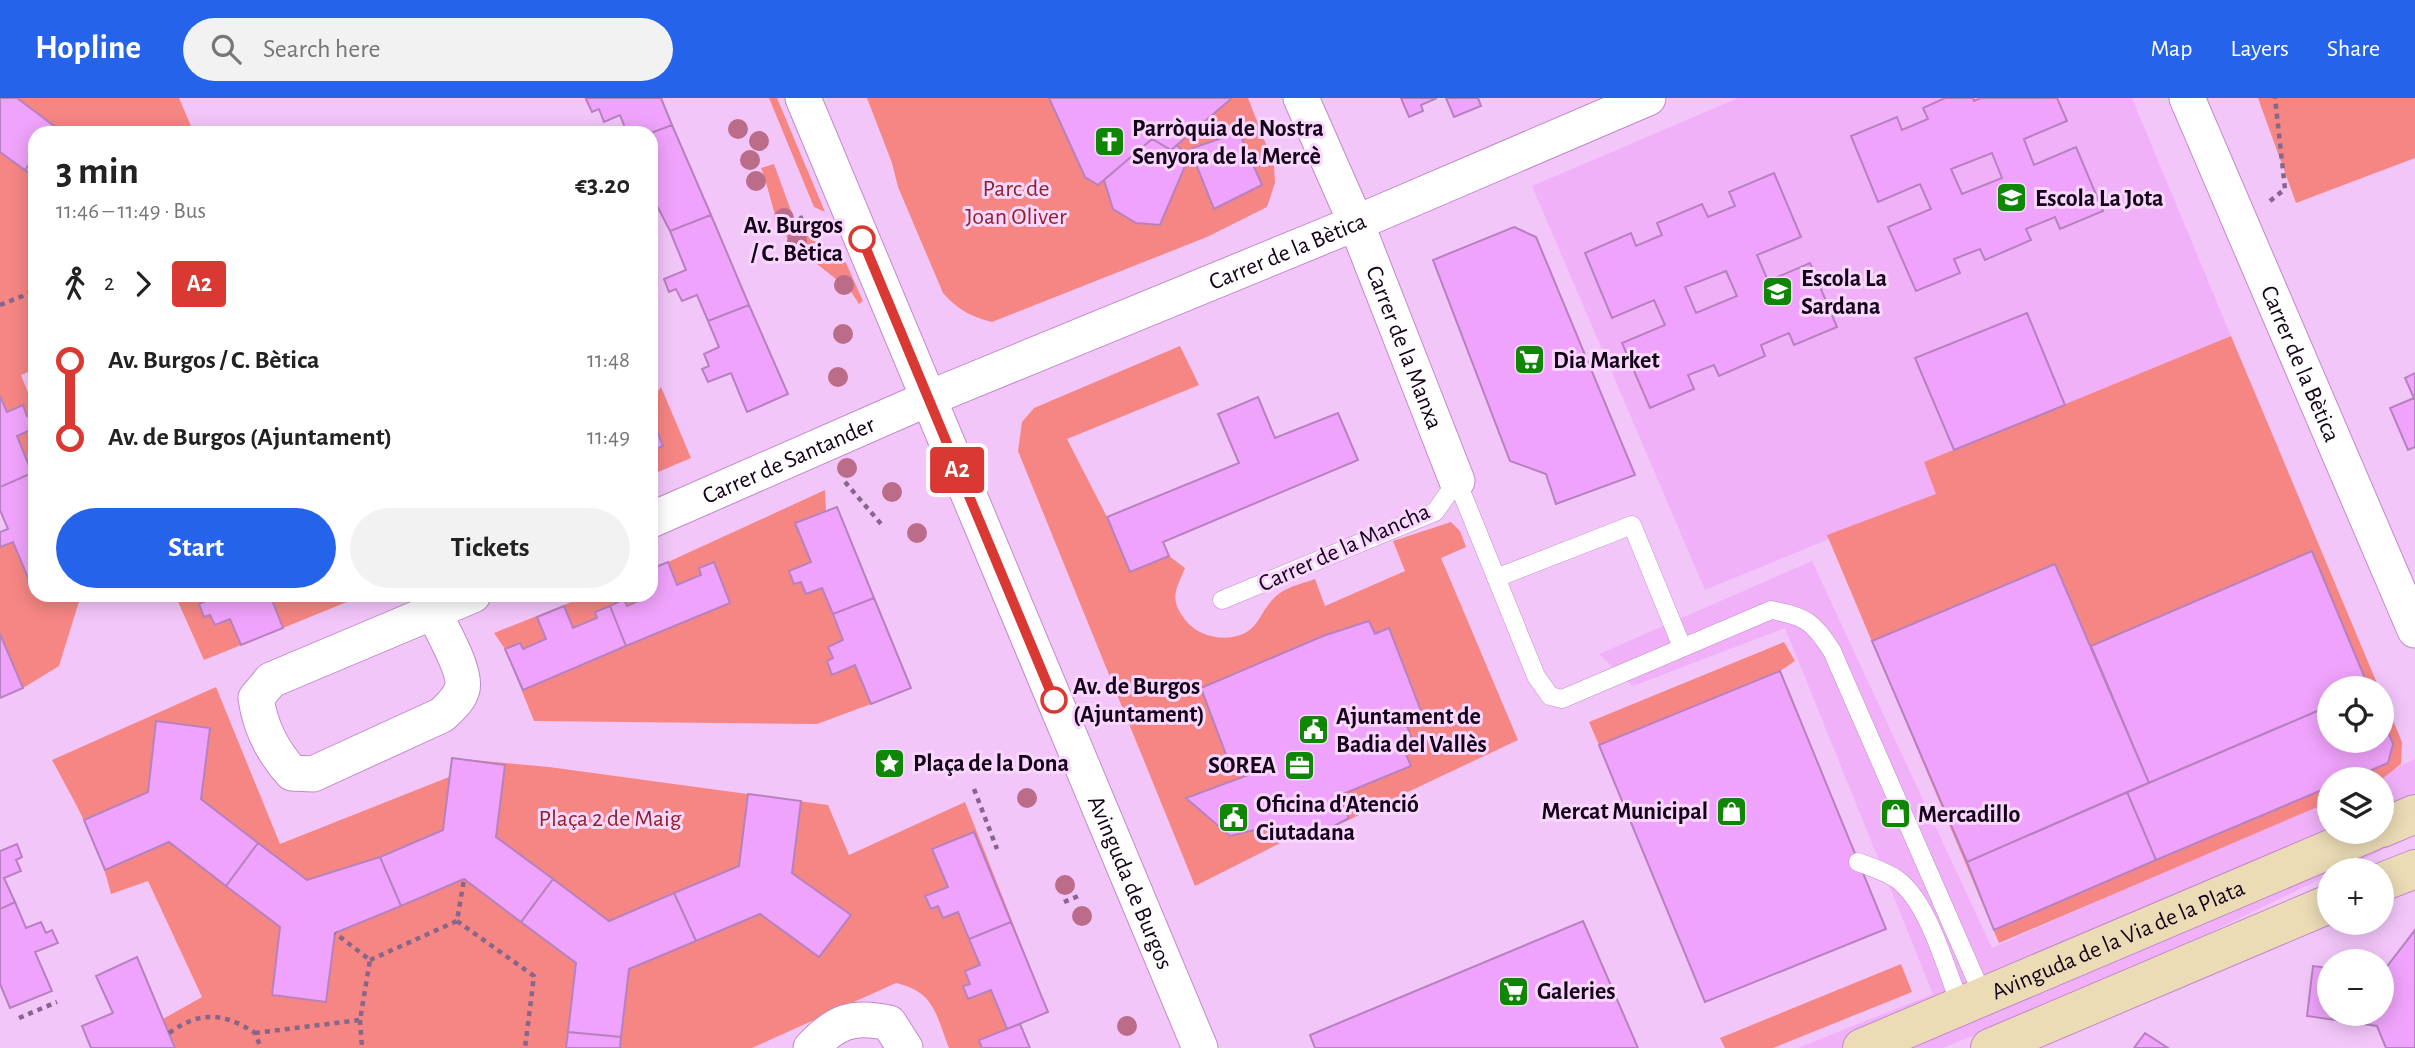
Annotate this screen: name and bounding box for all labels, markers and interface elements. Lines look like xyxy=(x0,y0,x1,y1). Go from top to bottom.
search box xyxy=(183,18,673,81)
icon: search xyxy=(207,30,245,68)
text: Hopline xyxy=(35,32,141,65)
text: Search here xyxy=(263,36,381,62)
text: Map xyxy=(2150,37,2192,61)
text: Layers xyxy=(2230,37,2289,61)
text: Share xyxy=(2327,37,2380,61)
place label: Parròquia de Nostra Senyora de la Mercè xyxy=(1132,117,1324,169)
church icon: Parròquia de Nostra Senyora de la Mercè xyxy=(1092,125,1126,159)
text: 3 min xyxy=(56,153,139,191)
text: €3.20 xyxy=(575,172,630,198)
park label: Parc de Joan Oliver xyxy=(965,177,1067,229)
school or university icon: Escola La Jota xyxy=(1995,181,2029,215)
place label: Escola La Jota xyxy=(2035,187,2164,211)
text: 11:46 – 11:49 · Bus xyxy=(56,200,206,223)
street label: Carrer de la Bètica xyxy=(1206,209,1370,295)
place label: Av. Burgos / C. Bètica xyxy=(743,214,843,266)
marker: Av. Burgos / C. Bètica xyxy=(849,226,875,252)
street label: Carrer de la Manxa xyxy=(1361,263,1446,433)
icon: walk xyxy=(56,265,94,303)
icon: forward xyxy=(124,265,162,303)
place label: Escola La Sardana xyxy=(1801,267,1887,319)
text: 2 xyxy=(104,272,114,295)
text: A2 xyxy=(186,272,212,296)
school or university icon: Escola La Sardana xyxy=(1761,275,1795,309)
street label: Carrer de la Bètica xyxy=(2256,282,2344,446)
supermarket icon: Dia Market xyxy=(1513,343,1547,377)
text: Av. Burgos / C. Bètica xyxy=(108,347,319,373)
text: 11:48 xyxy=(587,349,630,372)
place label: Dia Market xyxy=(1553,349,1660,373)
street label: Carrer de Santander xyxy=(699,412,879,509)
text: Av. de Burgos (Ajuntament) xyxy=(108,424,392,450)
text: 11:49 xyxy=(587,426,630,449)
line badge: A2 xyxy=(926,447,988,493)
text: A2 xyxy=(944,458,970,482)
street label: Carrer de la Mancha xyxy=(1255,499,1434,596)
button: Start xyxy=(56,508,336,588)
button: Tickets xyxy=(350,508,630,588)
place label: Av. de Burgos (Ajuntament) xyxy=(1073,675,1205,727)
map controls xyxy=(2317,676,2394,1026)
button: locate xyxy=(2317,676,2394,753)
marker: Av. de Burgos (Ajuntament) xyxy=(1041,687,1067,713)
place label: Ajuntament de Badia del Vallès xyxy=(1336,705,1487,757)
public building icon: Ajuntament de Badia del Vallès xyxy=(1296,713,1330,747)
place icon: Plaça de la Dona xyxy=(873,746,907,780)
office icon: SOREA xyxy=(1282,748,1316,782)
place label: Plaça de la Dona xyxy=(913,752,1069,776)
place label: SOREA xyxy=(1208,754,1277,778)
button: layers xyxy=(2317,767,2394,844)
street label: Avinguda de Burgos xyxy=(1083,792,1177,973)
place label: Oficina d'Atenció Ciutadana xyxy=(1256,793,1419,845)
shop icon: Mercat Municipal xyxy=(1714,794,1748,828)
shop icon: Mercadillo xyxy=(1878,797,1912,831)
place label: Mercat Municipal xyxy=(1542,800,1708,824)
public building icon: Oficina d'Atenció Ciutadana xyxy=(1216,801,1250,835)
place label: Mercadillo xyxy=(1918,803,2020,827)
park label: Plaça 2 de Maig xyxy=(538,807,682,831)
button: + xyxy=(2317,858,2394,935)
street label: Avinguda de la Via de la Plata xyxy=(1988,876,2249,1005)
button: − xyxy=(2317,949,2394,1026)
supermarket icon: Galeries xyxy=(1497,974,1531,1008)
place label: Galeries xyxy=(1537,980,1615,1004)

